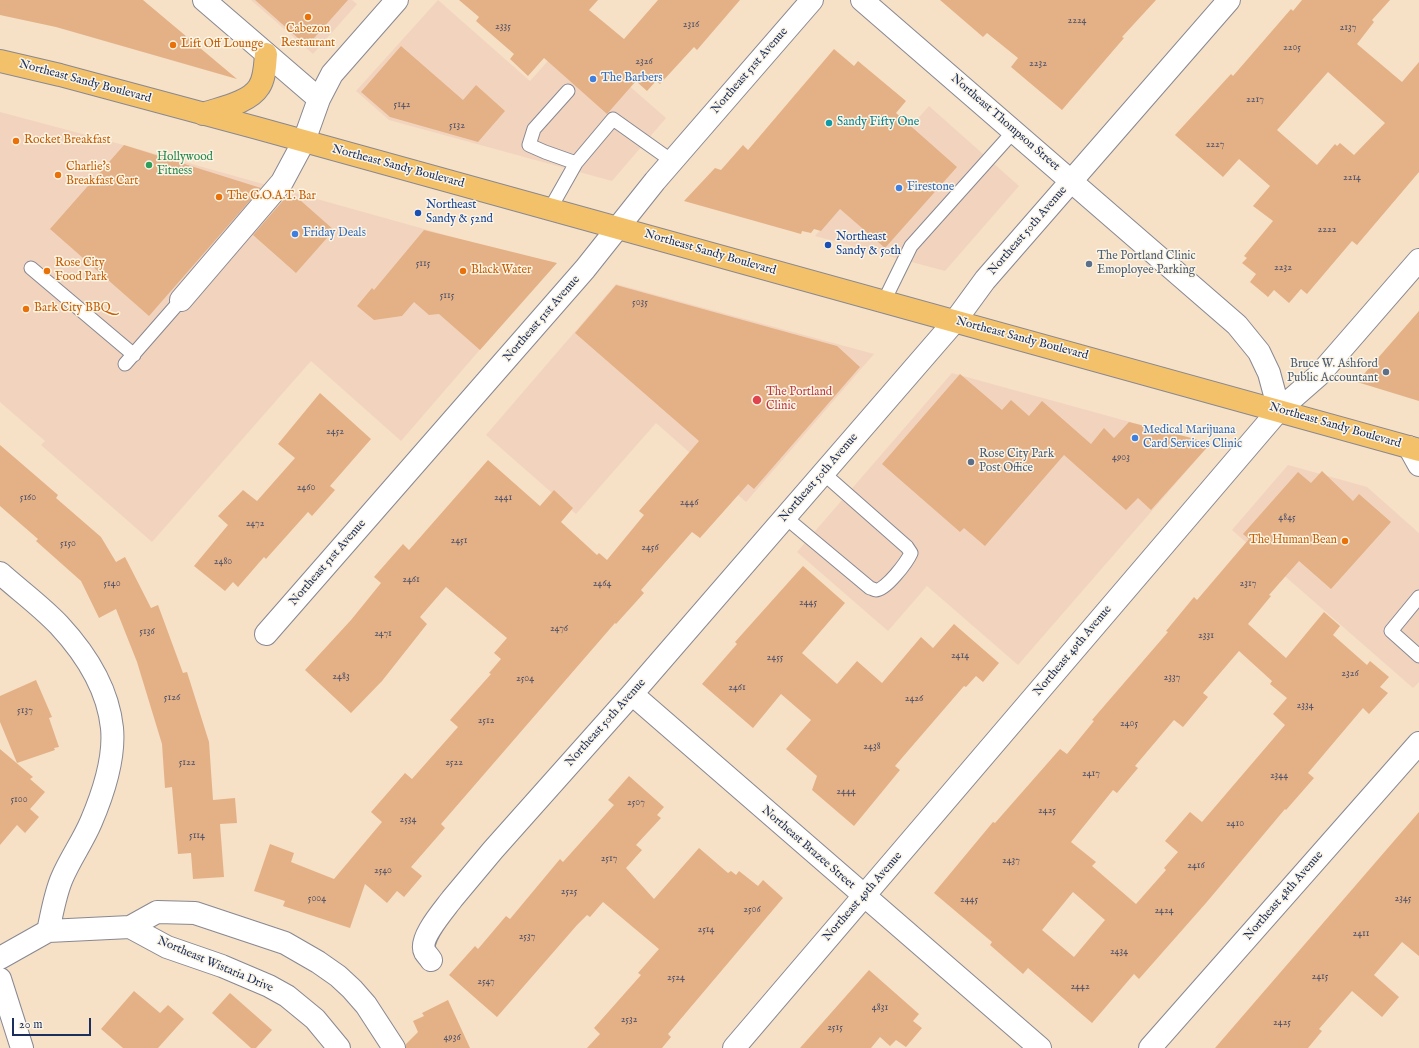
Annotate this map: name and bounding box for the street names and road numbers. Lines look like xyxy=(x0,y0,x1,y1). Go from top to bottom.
street label: Northeast 51st Avenue xyxy=(709,25,791,117)
street label: Northeast Sandy Boulevard xyxy=(17,57,153,107)
street label: Northeast Thompson Street xyxy=(948,72,1062,174)
street label: Northeast Sandy Boulevard xyxy=(330,142,466,192)
street label: Northeast 50th Avenue xyxy=(986,184,1070,278)
street label: Northeast Sandy Boulevard xyxy=(643,227,777,279)
street label: Northeast 51st Avenue xyxy=(501,273,583,365)
street label: Northeast Sandy Boulevard xyxy=(954,314,1090,364)
street label: Northeast Sandy Boulevard xyxy=(1268,400,1402,452)
street label: Northeast 50th Avenue xyxy=(777,431,861,525)
street label: Northeast 51st Avenue xyxy=(287,517,369,609)
street label: Northeast 49th Avenue xyxy=(1031,603,1115,699)
street label: Northeast 50th Avenue xyxy=(563,676,649,770)
street label: Northeast Brazee Street xyxy=(758,803,858,893)
street label: Northeast 48th Avenue xyxy=(1241,848,1327,944)
street label: Northeast 49th Avenue xyxy=(820,849,906,945)
street label: Northeast Wistaria Drive xyxy=(155,934,275,996)

